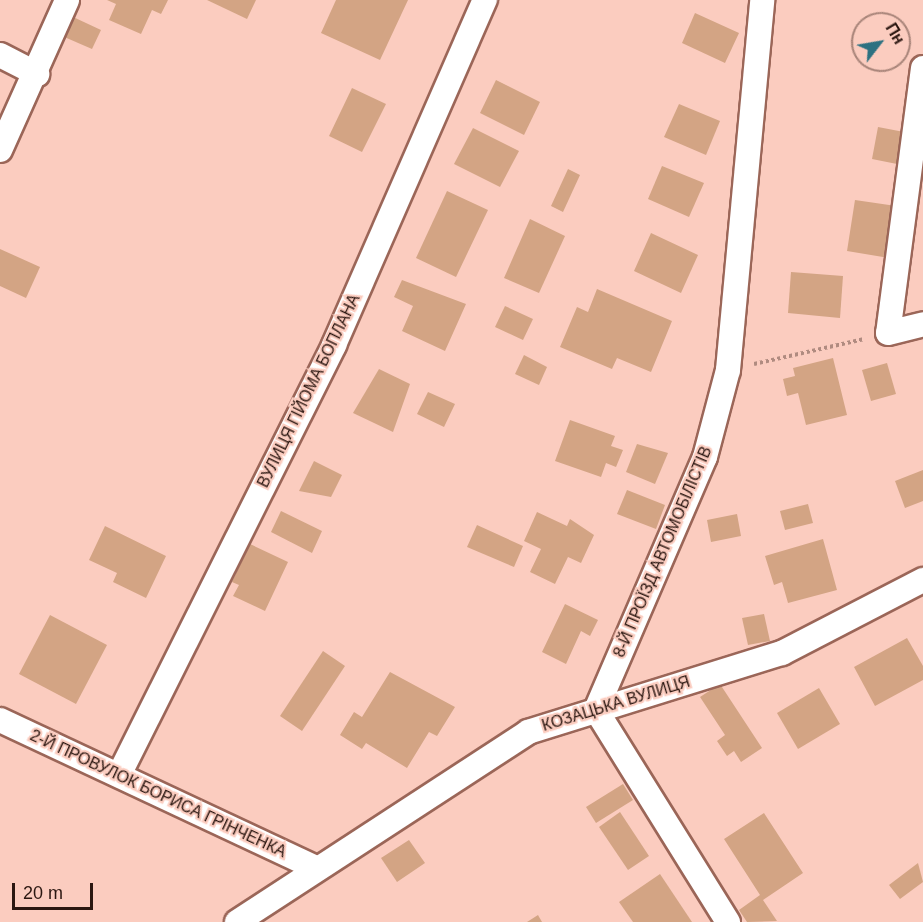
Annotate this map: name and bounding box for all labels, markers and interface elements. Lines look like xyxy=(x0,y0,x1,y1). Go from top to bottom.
north arrow xyxy=(851,12,911,72)
text: Пн xyxy=(882,20,908,47)
street label: ВУЛИЦЯ ГІЙОМА БОПЛАНА xyxy=(254,291,364,491)
street label: 8-Й ПРОЇЗД АВТОМОБІЛІСТІВ xyxy=(610,444,716,660)
street label: КОЗАЦЬКА ВУЛИЦЯ xyxy=(540,672,692,736)
street label: 2-Й ПРОВУЛОК БОРИСА ГРІНЧЕНКА xyxy=(27,726,289,862)
scale bar xyxy=(15,871,96,909)
text: 20 m xyxy=(23,883,63,903)

